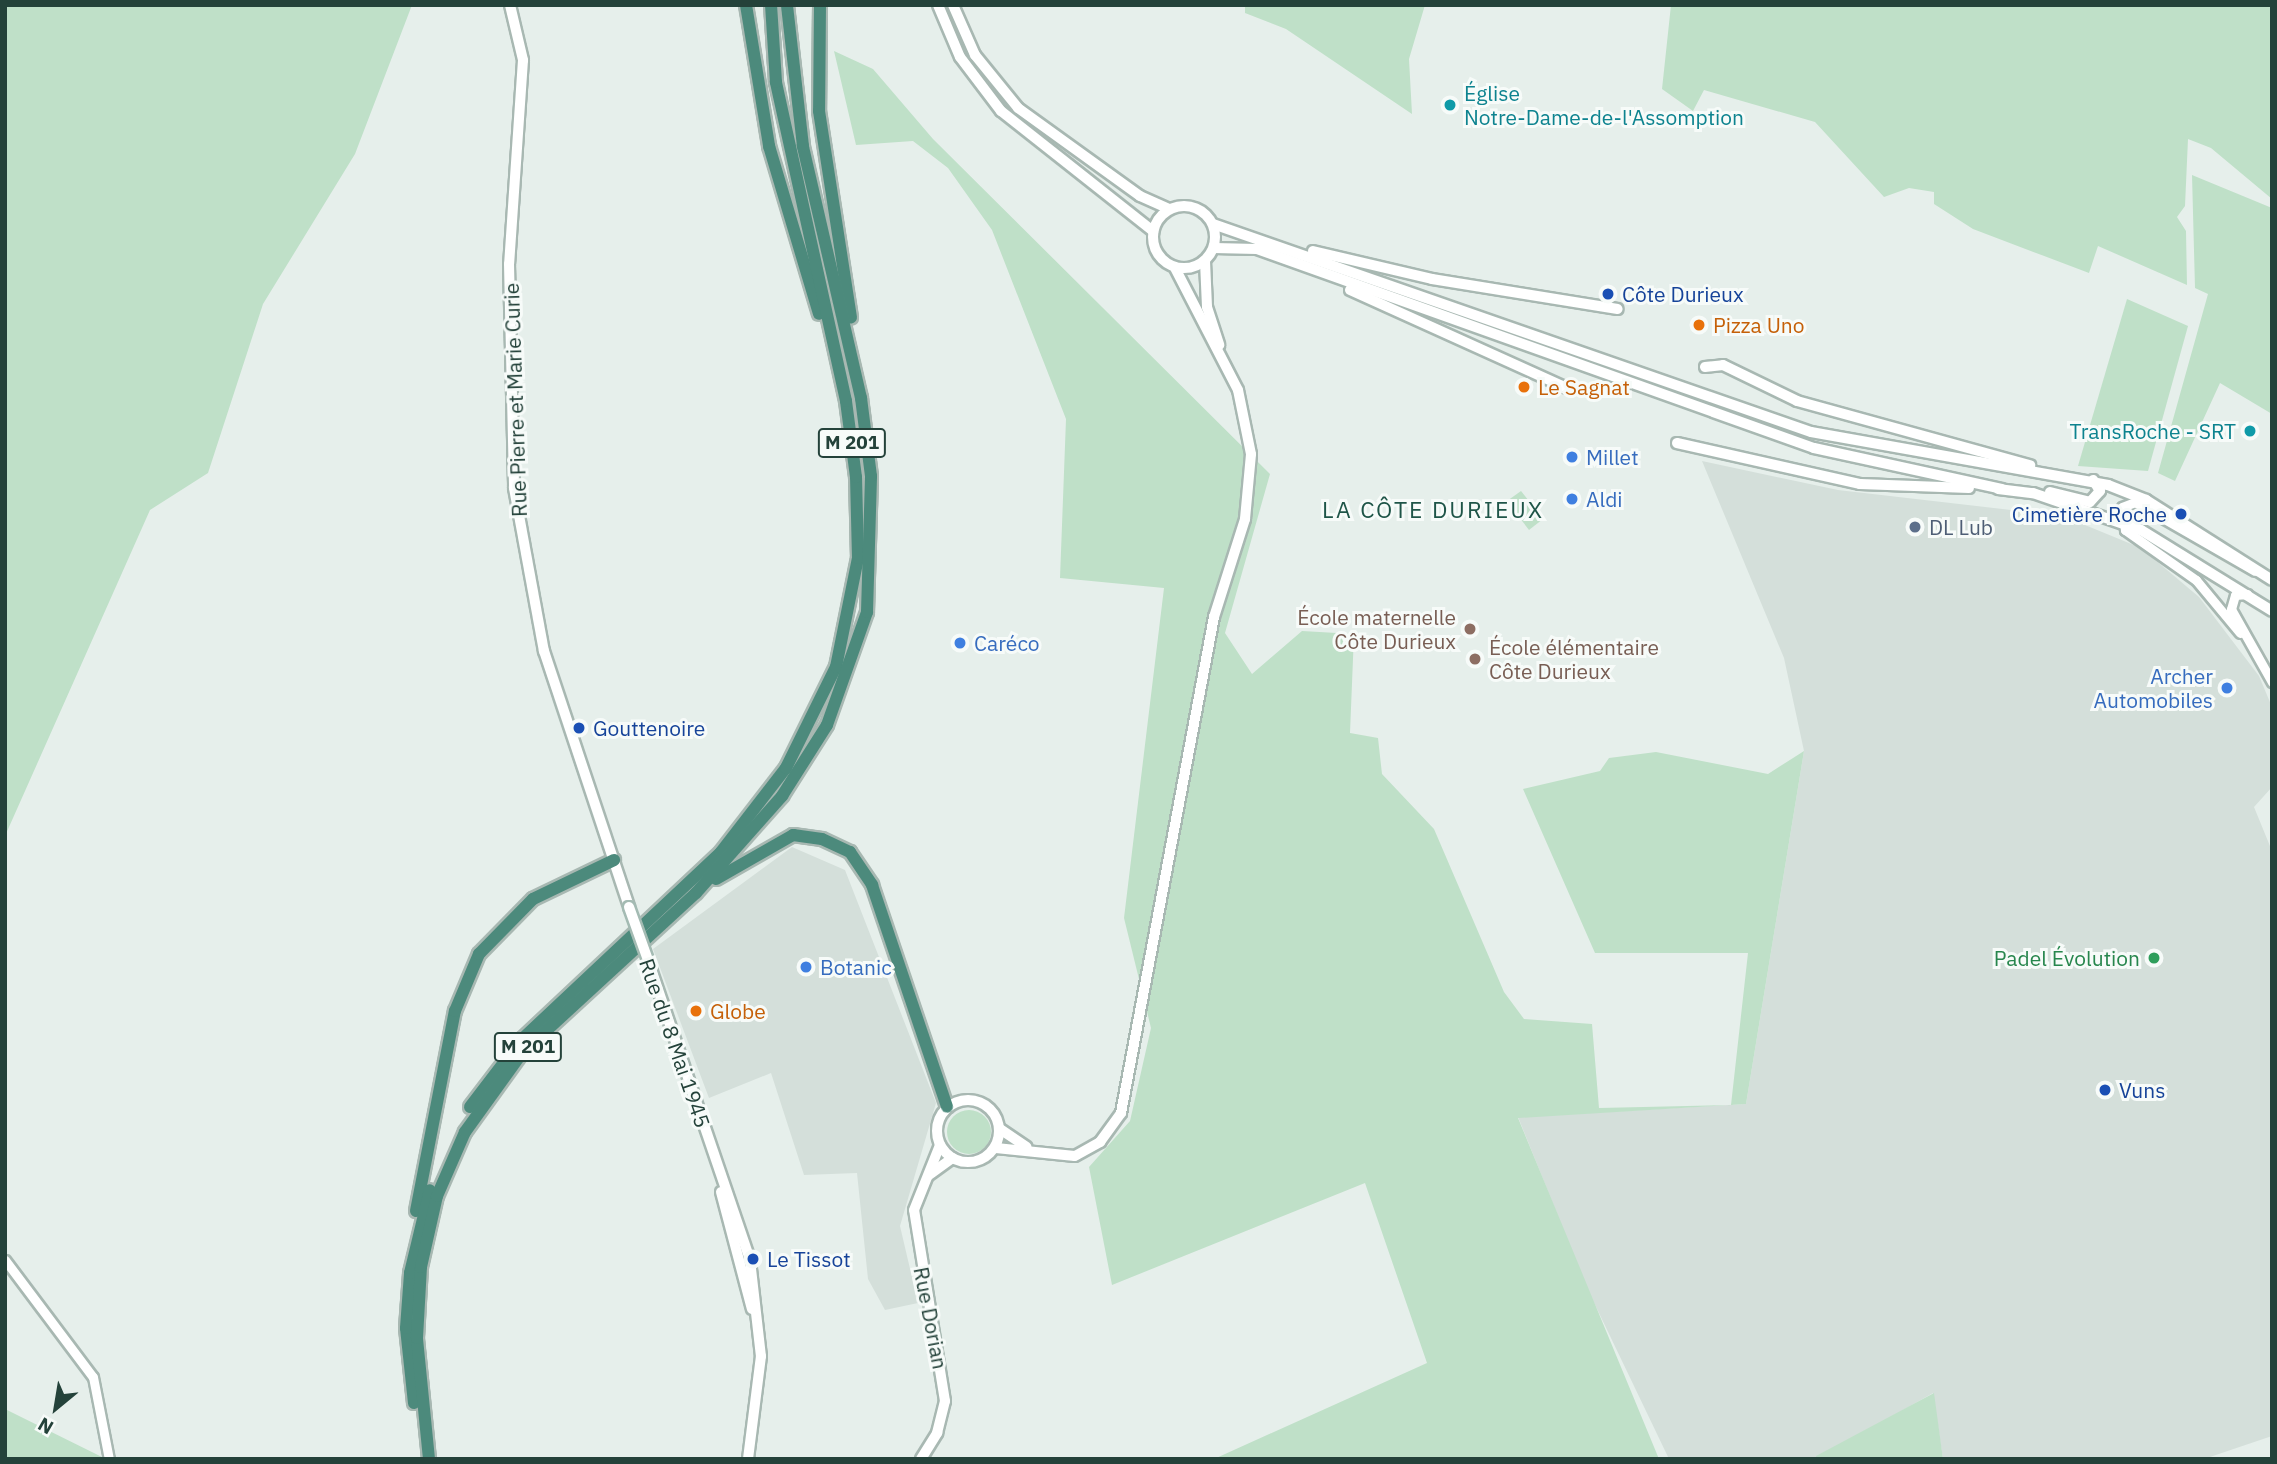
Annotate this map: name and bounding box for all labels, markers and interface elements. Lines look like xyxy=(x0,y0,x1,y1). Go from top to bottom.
place label: Église Notre-Dame-de-l'Assomption xyxy=(1464,80,1744,130)
marker: Église Notre-Dame-de-l'Assomption xyxy=(1442,97,1458,113)
place label: Côte Durieux xyxy=(1622,281,1744,307)
street label: Rue Pierre et Marie Curie xyxy=(498,283,532,517)
marker: Côte Durieux xyxy=(1600,286,1616,302)
place label: Pizza Uno xyxy=(1713,312,1805,338)
marker: Pizza Uno xyxy=(1691,317,1707,333)
place label: Le Sagnat xyxy=(1538,374,1630,400)
marker: Le Sagnat xyxy=(1516,379,1532,395)
place label: TransRoche - SRT xyxy=(2070,418,2236,444)
marker: TransRoche - SRT xyxy=(2242,423,2258,439)
road number: M 201 xyxy=(817,428,887,458)
place label: Millet xyxy=(1586,444,1639,470)
marker: Millet xyxy=(1564,449,1580,465)
place label: Aldi xyxy=(1586,486,1623,512)
marker: Aldi xyxy=(1564,491,1580,507)
district label: LA CÔTE DURIEUX xyxy=(1324,495,1542,523)
place label: Cimetière Roche xyxy=(2012,501,2167,527)
marker: Cimetière Roche xyxy=(2173,506,2189,522)
place label: DL Lub xyxy=(1929,514,1993,540)
marker: DL Lub xyxy=(1907,519,1923,535)
place label: École maternelle Côte Durieux xyxy=(1297,604,1456,654)
marker: École maternelle Côte Durieux xyxy=(1462,621,1478,637)
place label: Caréco xyxy=(974,630,1040,656)
place label: École élémentaire Côte Durieux xyxy=(1489,634,1659,684)
marker: Caréco xyxy=(952,635,968,651)
marker: École élémentaire Côte Durieux xyxy=(1467,651,1483,667)
place label: Archer Automobiles xyxy=(2094,663,2213,713)
marker: Archer Automobiles xyxy=(2219,680,2235,696)
place label: Gouttenoire xyxy=(593,715,705,741)
marker: Gouttenoire xyxy=(571,720,587,736)
place label: Padel Évolution xyxy=(1994,945,2140,971)
marker: Padel Évolution xyxy=(2146,950,2162,966)
place label: Botanic xyxy=(820,954,892,980)
street label: Rue du 8 Mai 1945 xyxy=(634,955,716,1131)
marker: Botanic xyxy=(798,959,814,975)
place label: Globe xyxy=(710,998,766,1024)
marker: Globe xyxy=(688,1003,704,1019)
road number: M 201 xyxy=(493,1032,563,1063)
place label: Vuns xyxy=(2119,1077,2165,1103)
marker: Vuns xyxy=(2097,1082,2113,1098)
place label: Le Tissot xyxy=(767,1246,851,1272)
marker: Le Tissot xyxy=(745,1251,761,1267)
street label: Rue Dorian xyxy=(909,1265,953,1371)
north arrow xyxy=(21,1373,91,1443)
text: N xyxy=(34,1412,57,1440)

